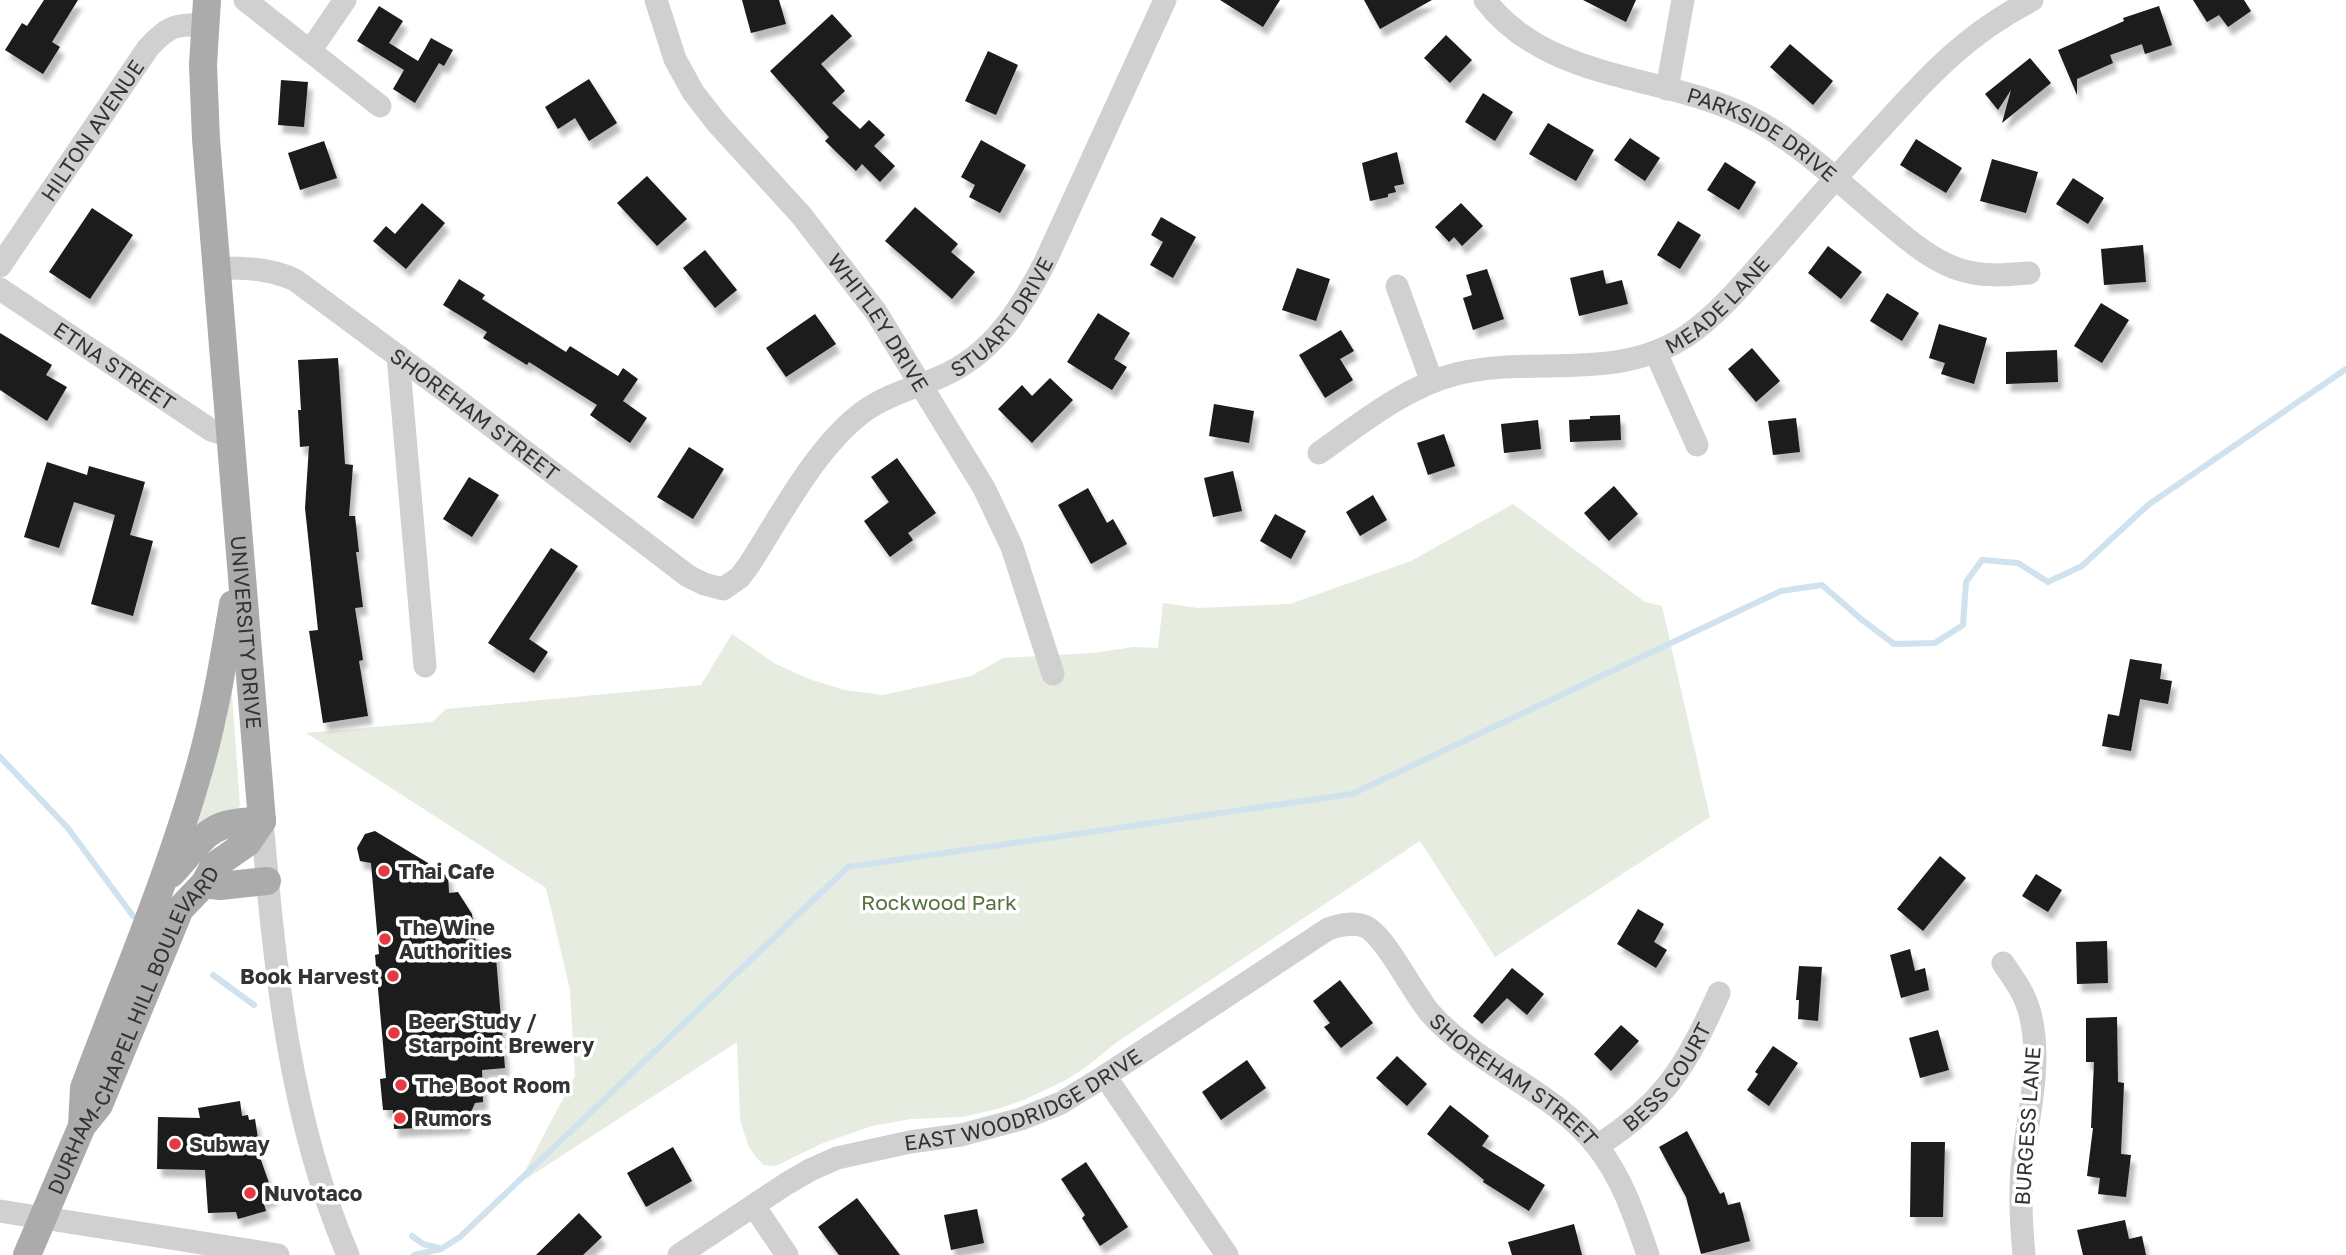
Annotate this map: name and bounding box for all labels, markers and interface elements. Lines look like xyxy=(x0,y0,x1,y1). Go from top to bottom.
street label: HILTON AVENUE xyxy=(35,55,149,206)
street label: PARKSIDE DRIVE xyxy=(1684,81,1842,187)
street label: WHITLEY DRIVE xyxy=(822,248,935,396)
street label: MEADE LANE xyxy=(1660,251,1775,359)
street label: STUART DRIVE xyxy=(946,252,1058,383)
street label: ETNA STREET xyxy=(49,316,180,416)
street label: SHOREHAM STREET xyxy=(385,342,565,486)
street label: UNIVERSITY DRIVE xyxy=(226,534,267,730)
place label: Thai Cafe xyxy=(398,858,495,884)
street label: DURHAM-CHAPEL HILL BOULEVARD xyxy=(41,861,224,1198)
marker: Thai Cafe xyxy=(376,863,392,879)
park label: Rockwood Park xyxy=(861,889,1017,915)
place label: The Wine Authorities xyxy=(399,914,512,964)
marker: The Wine Authorities xyxy=(377,931,393,947)
place label: Book Harvest xyxy=(240,963,379,989)
marker: Book Harvest xyxy=(385,968,401,984)
street label: SHOREHAM STREET xyxy=(1424,1007,1604,1151)
place label: Beer Study / Starpoint Brewery xyxy=(408,1008,595,1058)
street label: BESS COURT xyxy=(1617,1018,1716,1137)
marker: Beer Study / Starpoint Brewery xyxy=(386,1025,402,1041)
street label: EAST WOODRIDGE DRIVE xyxy=(902,1043,1146,1156)
street label: BURGESS LANE xyxy=(2008,1046,2046,1206)
place label: The Boot Room xyxy=(415,1072,570,1098)
marker: The Boot Room xyxy=(393,1077,409,1093)
place label: Rumors xyxy=(414,1105,492,1131)
marker: Rumors xyxy=(392,1110,408,1126)
place label: Subway xyxy=(189,1131,270,1157)
marker: Subway xyxy=(167,1136,183,1152)
place label: Nuvotaco xyxy=(264,1180,362,1206)
marker: Nuvotaco xyxy=(242,1185,258,1201)

